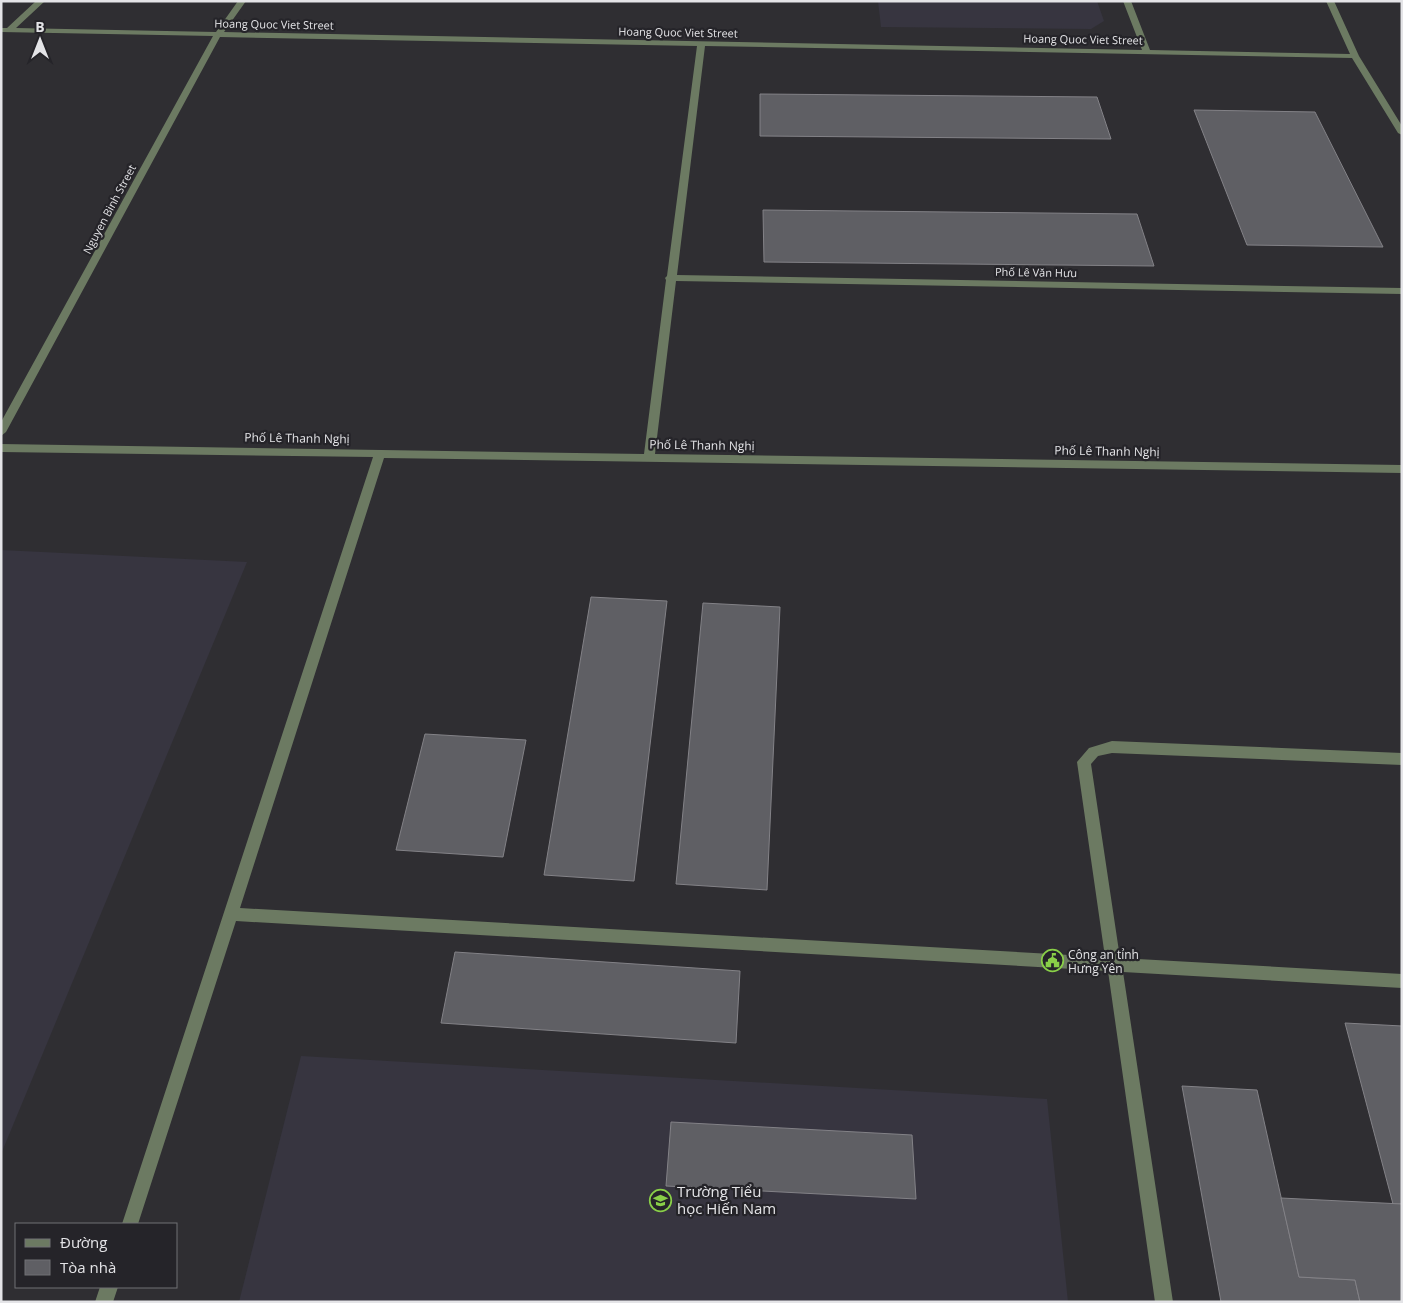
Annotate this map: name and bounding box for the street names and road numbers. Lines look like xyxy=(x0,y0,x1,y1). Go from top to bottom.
street label: Hoang Quoc Viet Street xyxy=(214,15,334,33)
street label: Hoang Quoc Viet Street xyxy=(618,23,738,41)
street label: Hoang Quoc Viet Street xyxy=(1023,30,1143,48)
street label: Nguyen Binh Street xyxy=(79,162,139,256)
street label: Phố Lê Văn Hưu xyxy=(995,264,1077,280)
street label: Phố Lê Thanh Nghị xyxy=(244,429,350,447)
street label: Phố Lê Thanh Nghị xyxy=(649,436,755,454)
street label: Phố Lê Thanh Nghị xyxy=(1054,442,1160,460)

